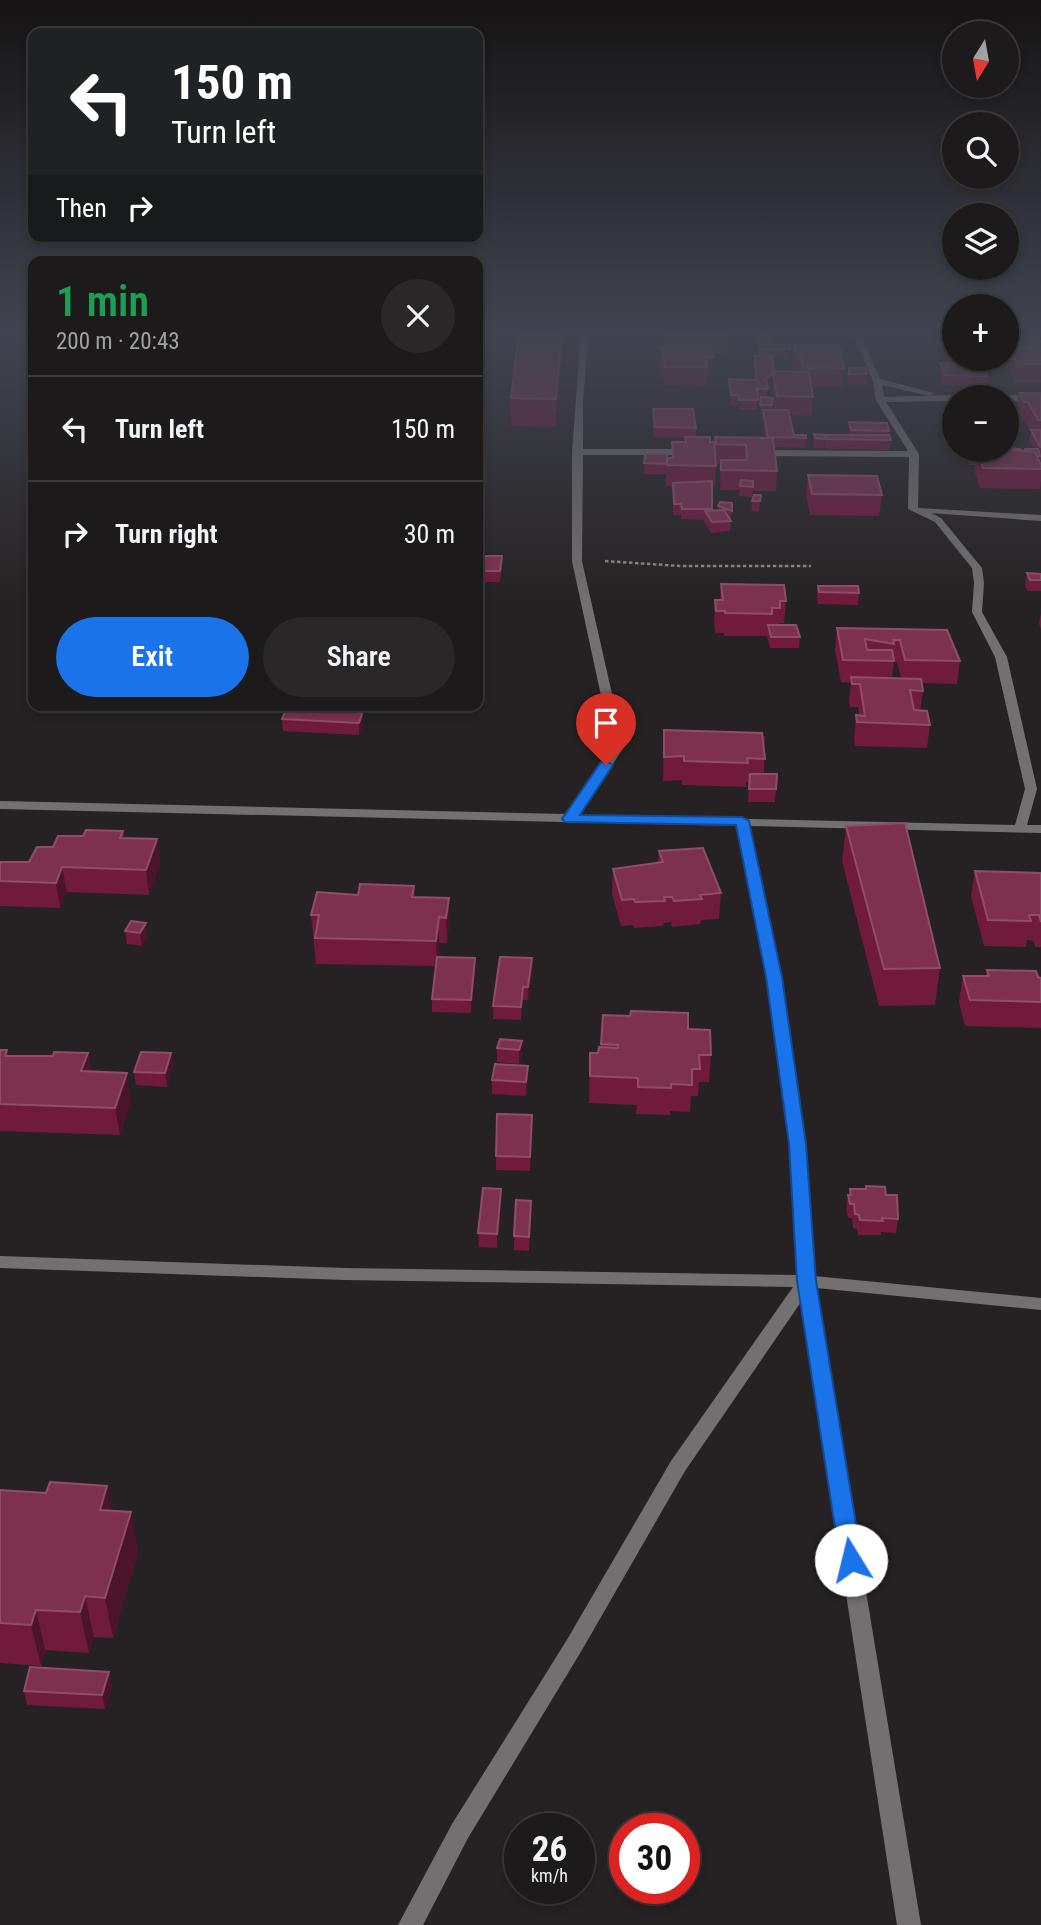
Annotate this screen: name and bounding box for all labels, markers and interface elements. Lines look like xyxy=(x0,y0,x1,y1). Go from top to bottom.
north arrow xyxy=(942,21,1018,98)
map controls xyxy=(942,21,1019,462)
text: 150 m xyxy=(171,54,293,111)
icon: left xyxy=(56,56,147,147)
button: search xyxy=(942,112,1019,189)
text: Turn left xyxy=(171,113,276,151)
icon: right xyxy=(121,189,159,227)
text: Then xyxy=(56,193,107,223)
button: layers xyxy=(942,203,1019,280)
text: 1 min xyxy=(56,277,149,326)
button: close xyxy=(381,279,455,353)
button: + xyxy=(942,294,1019,371)
text: 200 m · 20:43 xyxy=(56,328,180,355)
button: − xyxy=(942,385,1019,462)
icon: left xyxy=(56,410,94,448)
text: Turn left xyxy=(115,414,204,444)
text: 150 m xyxy=(391,414,455,444)
icon: right xyxy=(56,515,94,553)
text: Turn right xyxy=(115,519,217,549)
text: 30 m xyxy=(404,519,455,549)
button: Exit xyxy=(56,617,249,697)
button: Share xyxy=(263,617,455,697)
pin xyxy=(576,693,636,765)
icon: arrive xyxy=(587,704,625,742)
position arrow xyxy=(814,1523,888,1597)
speed limit sign: 30 xyxy=(609,1813,700,1904)
text: 26 xyxy=(532,1829,567,1870)
text: km/h xyxy=(531,1865,568,1886)

